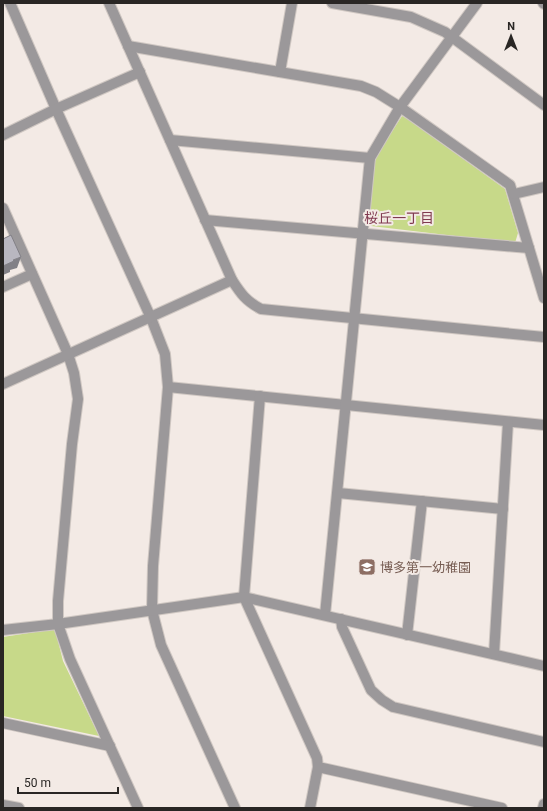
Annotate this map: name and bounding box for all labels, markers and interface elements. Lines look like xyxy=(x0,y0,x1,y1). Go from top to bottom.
north arrow xyxy=(491,16,531,56)
text: N xyxy=(507,20,515,33)
district label: 桜丘一丁目 xyxy=(364,210,434,226)
school or university icon: 博多第一幼稚園 xyxy=(357,557,377,577)
place label: 博多第一幼稚園 xyxy=(380,560,471,575)
scale bar xyxy=(18,769,118,795)
text: 50 m xyxy=(24,776,51,790)

